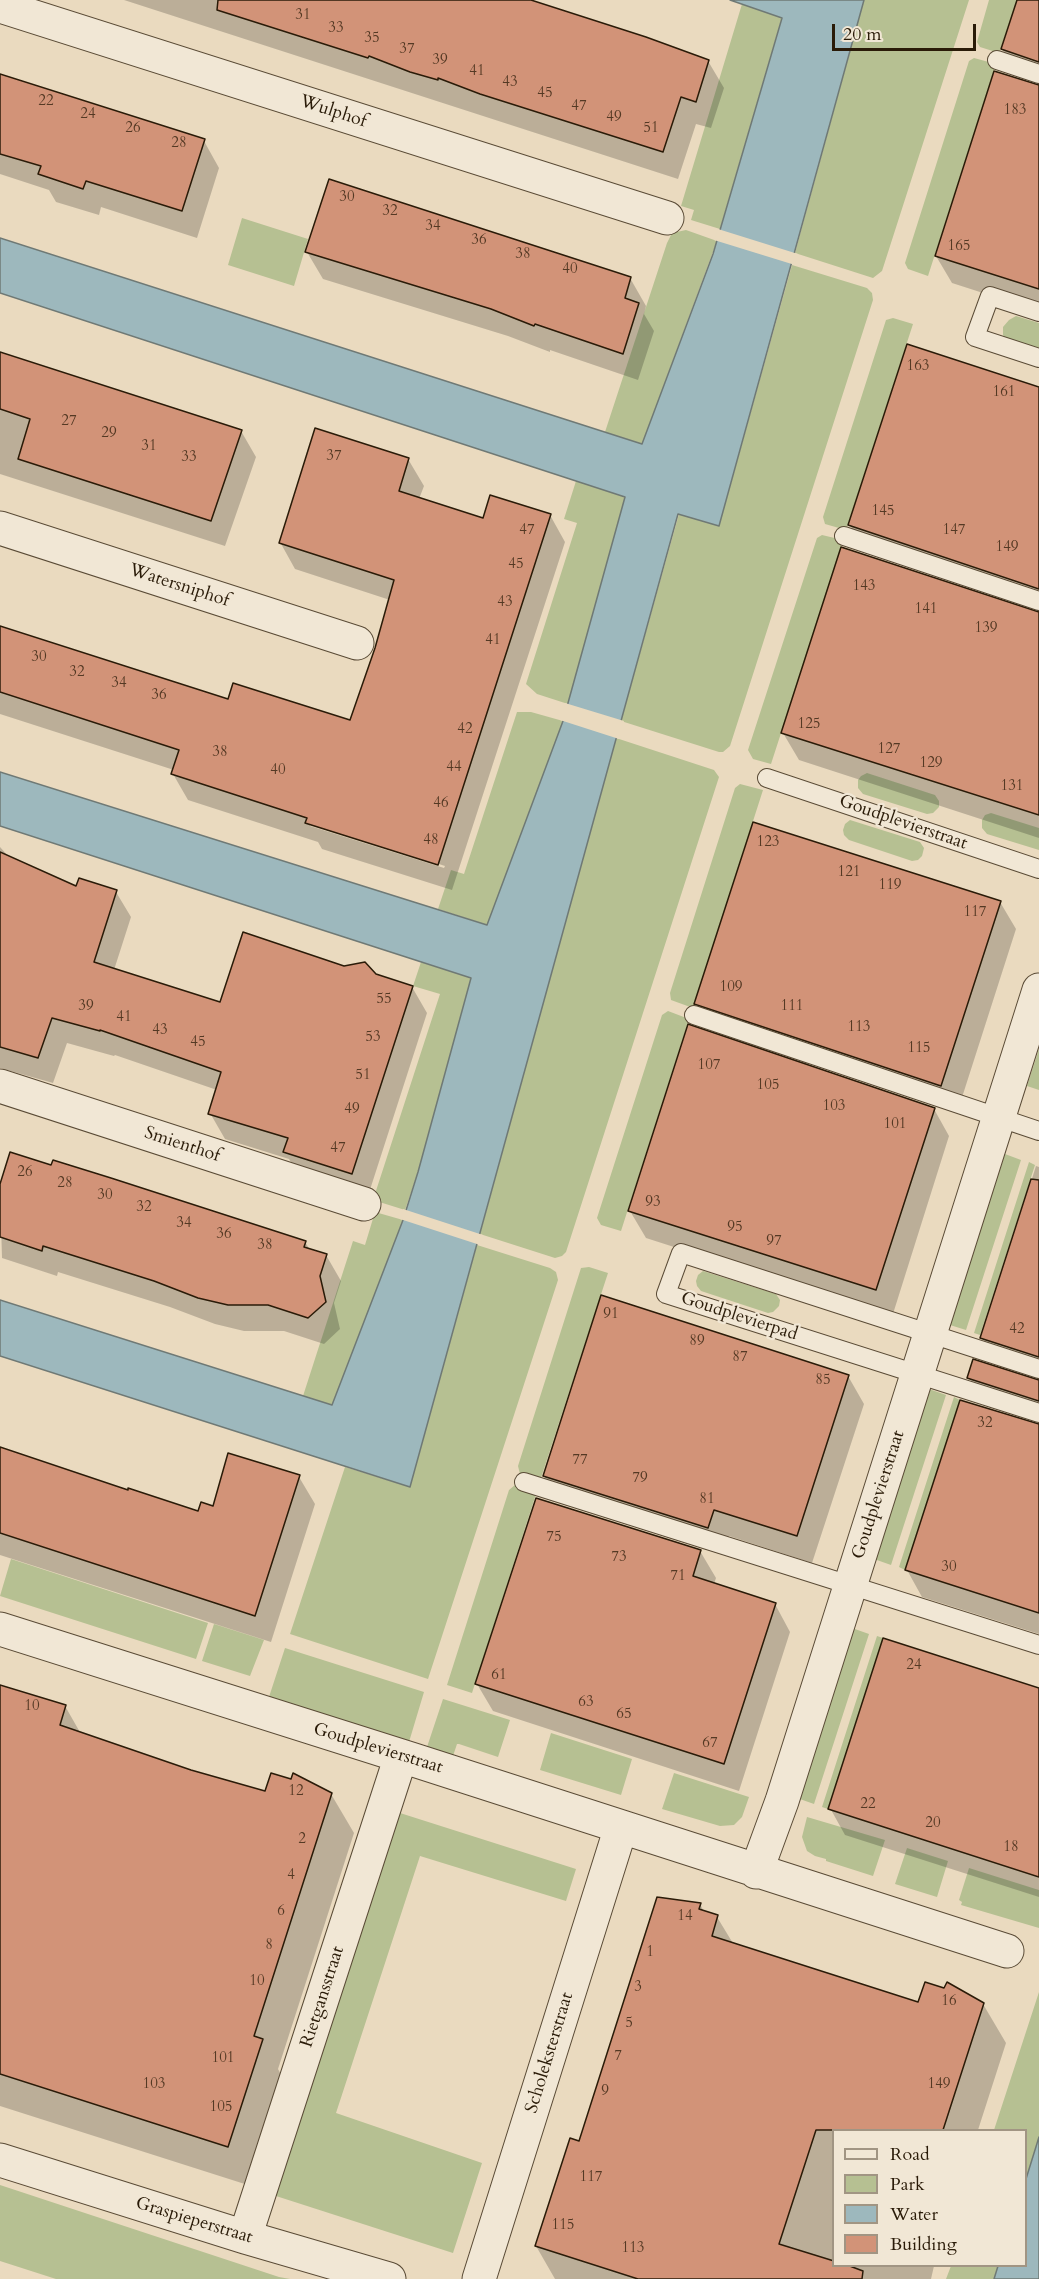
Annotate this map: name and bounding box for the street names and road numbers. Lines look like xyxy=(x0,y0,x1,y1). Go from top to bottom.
street label: Wulphof xyxy=(297,91,369,133)
street label: Watersniphof xyxy=(126,560,232,612)
street label: Goudplevierstraat xyxy=(836,791,970,855)
street label: Smienthof xyxy=(141,1123,223,1167)
street label: Goudplevierpad xyxy=(678,1288,800,1346)
street label: Goudplevierstraat xyxy=(848,1428,910,1562)
street label: Goudplevierstraat xyxy=(311,1719,445,1779)
street label: Rietgansstraat xyxy=(297,1944,349,2050)
street label: Scholeksterstraat xyxy=(521,1990,579,2116)
street label: Graspieperstraat xyxy=(133,2193,255,2249)

